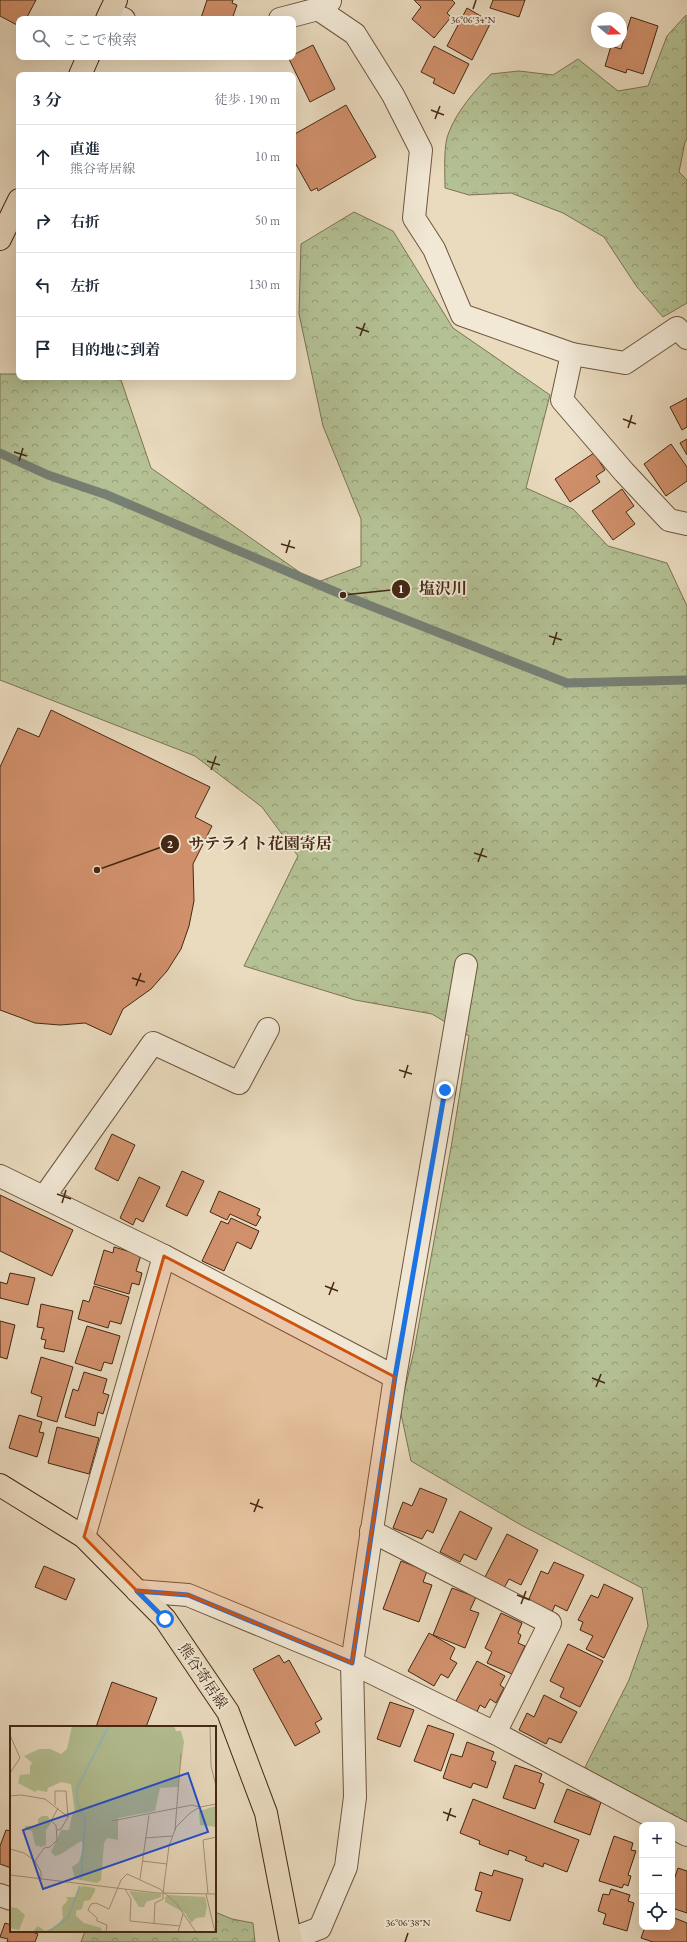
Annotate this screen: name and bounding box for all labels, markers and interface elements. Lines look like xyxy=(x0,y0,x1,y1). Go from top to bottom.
north arrow xyxy=(591,12,627,48)
text: 36°06'34"N xyxy=(451,13,496,26)
search box xyxy=(16,16,296,60)
icon: search xyxy=(30,27,52,49)
text: ここで検索 xyxy=(62,30,137,49)
text: 3 分 xyxy=(32,89,62,111)
text: 徒歩 · 190 m xyxy=(215,91,280,108)
text: 直進 xyxy=(70,139,100,158)
icon: ahead xyxy=(32,146,54,168)
text: 10 m xyxy=(255,148,280,165)
text: 熊谷寄居線 xyxy=(70,160,135,177)
icon: right xyxy=(32,210,54,232)
text: 右折 xyxy=(70,212,100,231)
text: 50 m xyxy=(255,212,280,229)
icon: left xyxy=(32,274,54,296)
text: 左折 xyxy=(70,276,100,295)
text: 130 m xyxy=(249,276,280,293)
icon: arrive xyxy=(32,338,54,360)
text: 目的地に到着 xyxy=(70,340,160,359)
callout: 塩沢川 xyxy=(391,575,475,603)
text: 塩沢川 xyxy=(419,578,467,599)
text: 1 xyxy=(398,581,404,597)
callout: サテライト花園寄居 xyxy=(160,830,340,858)
text: サテライト花園寄居 xyxy=(188,833,332,854)
text: 2 xyxy=(167,836,174,852)
route end xyxy=(436,1081,454,1099)
route start xyxy=(156,1610,174,1628)
street label: 熊谷寄居線 xyxy=(175,1639,232,1712)
inset map xyxy=(10,1726,216,1932)
map controls xyxy=(639,1822,675,1930)
button: + xyxy=(639,1822,675,1858)
button: − xyxy=(639,1858,675,1894)
button: locate xyxy=(639,1894,675,1930)
text: 36°06'38"N xyxy=(386,1916,431,1929)

